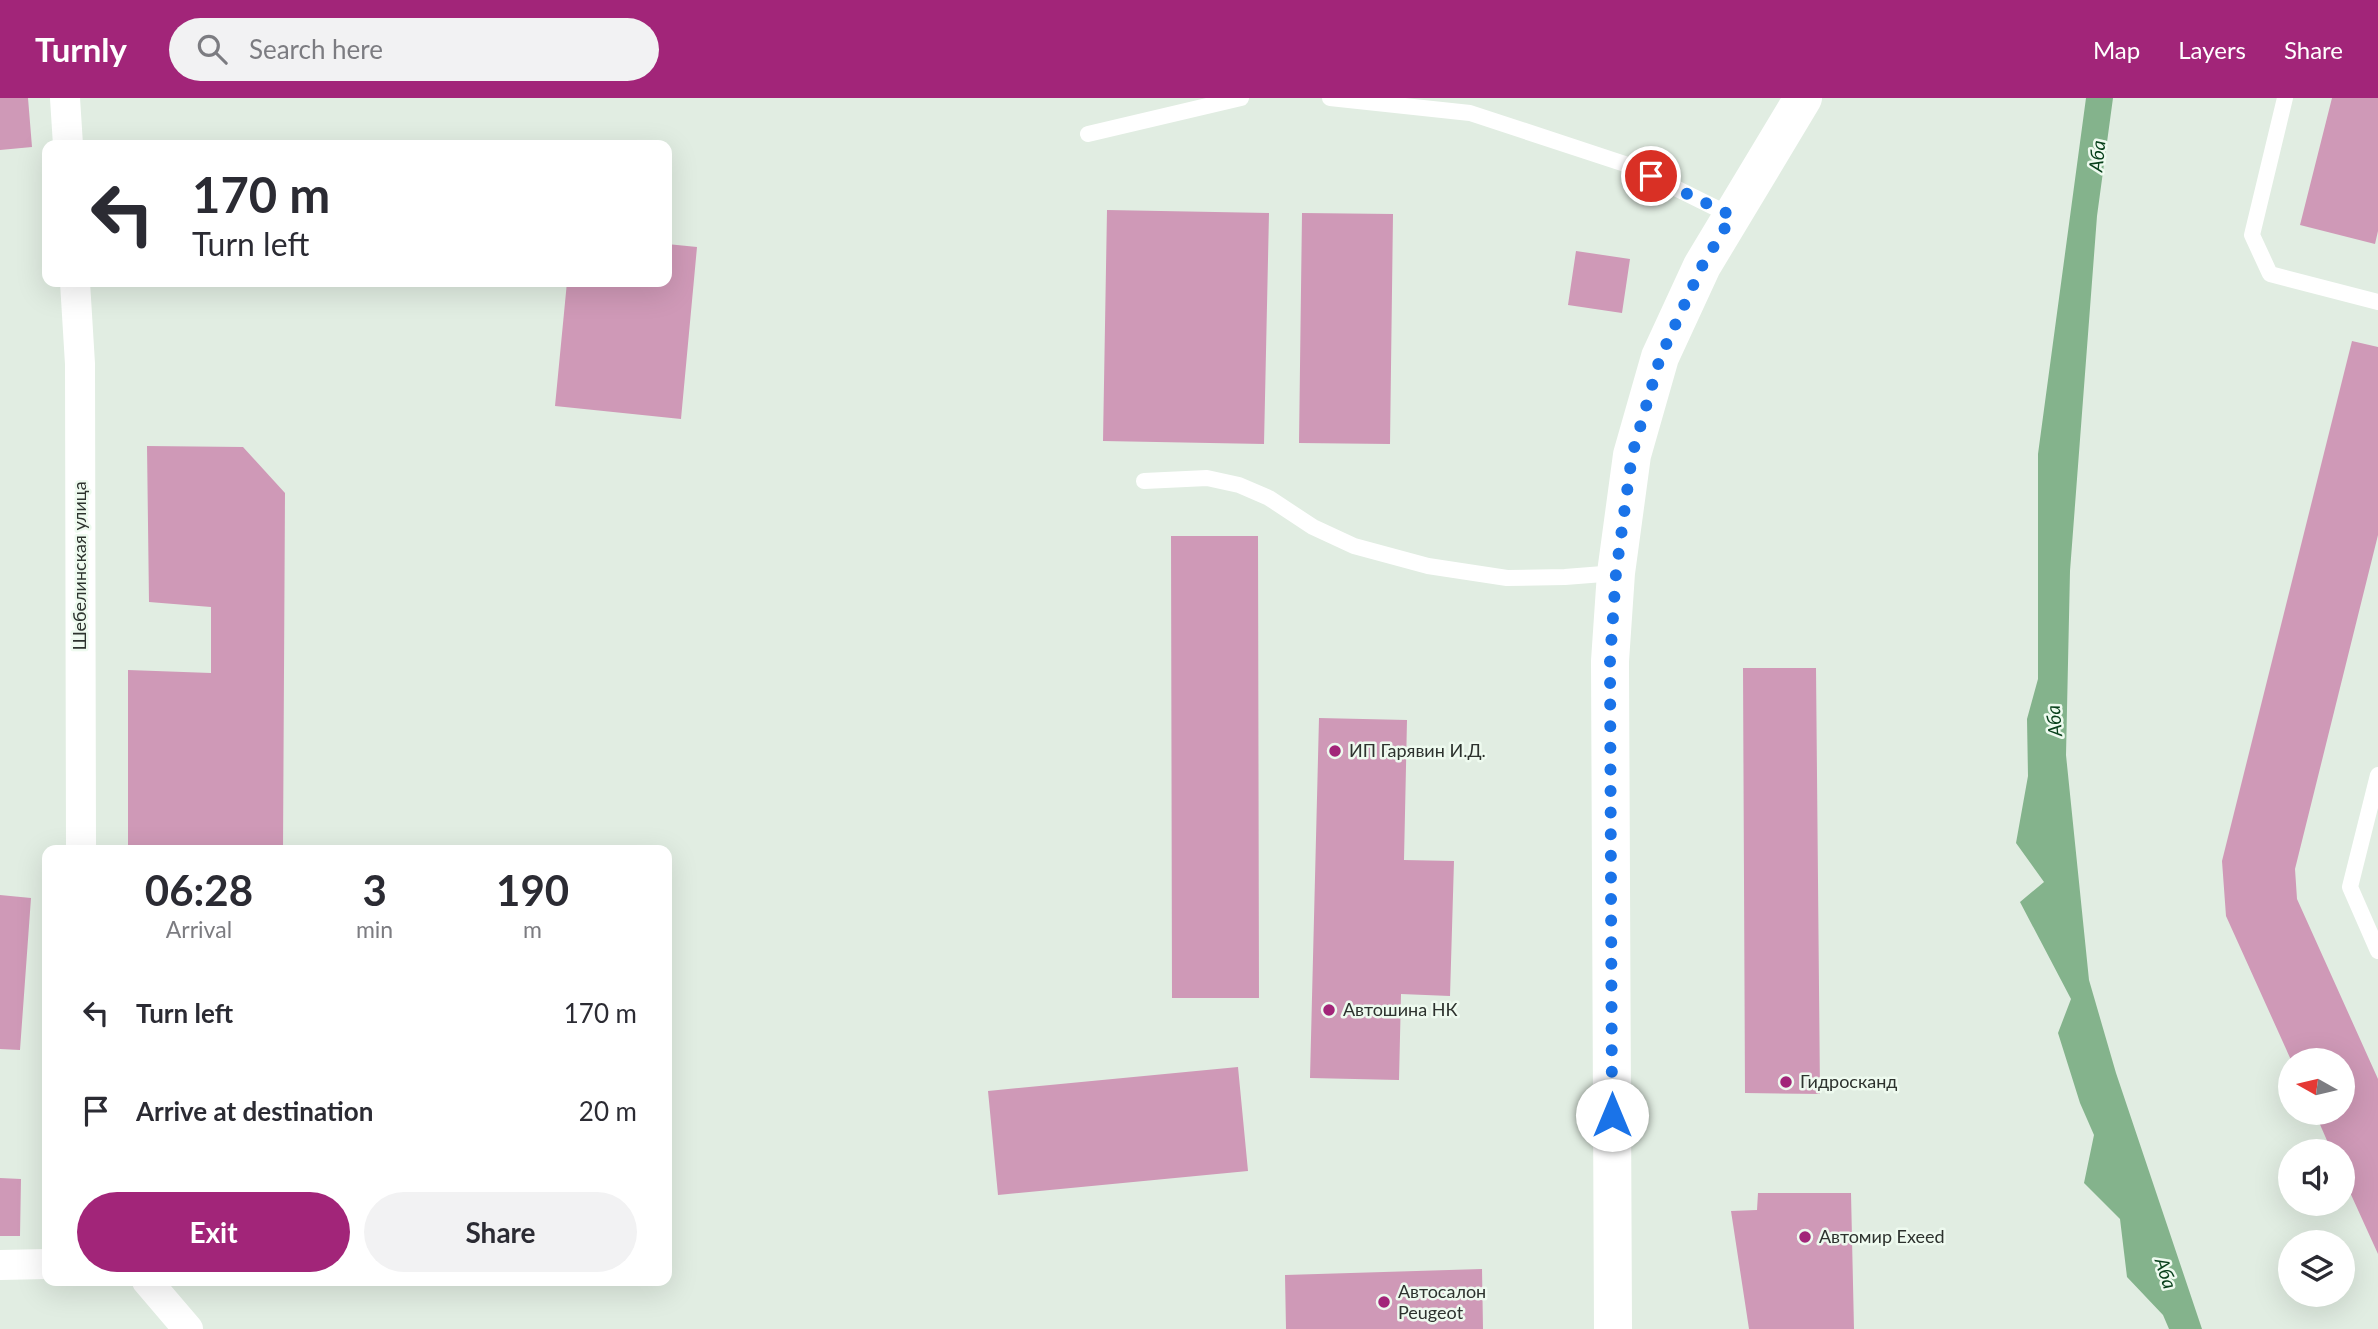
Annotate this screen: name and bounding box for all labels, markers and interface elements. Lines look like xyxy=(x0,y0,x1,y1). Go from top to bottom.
search box xyxy=(169,18,659,81)
text: Turnly xyxy=(35,29,127,69)
icon: search xyxy=(193,30,231,68)
text: Search here xyxy=(249,33,383,65)
text: Map xyxy=(2093,35,2140,64)
text: Layers xyxy=(2178,35,2246,64)
text: Share xyxy=(2284,35,2343,64)
water label: Аба xyxy=(2083,139,2110,174)
pin xyxy=(1621,146,1681,206)
icon: arrive xyxy=(1632,157,1670,195)
text: 170 m xyxy=(192,165,330,223)
icon: left xyxy=(77,168,168,259)
text: Turn left xyxy=(192,224,309,263)
street label: Шебелинская улица xyxy=(68,481,90,651)
water label: Аба xyxy=(2041,704,2066,739)
place label: ИП Гарявин И.Д. xyxy=(1349,739,1486,761)
marker: ИП Гарявин И.Д. xyxy=(1327,743,1343,759)
text: 06:28 xyxy=(145,865,253,915)
text: 3 xyxy=(362,865,387,915)
text: 190 xyxy=(496,865,569,915)
text: Arrival xyxy=(166,915,232,943)
text: min xyxy=(356,915,393,943)
text: m xyxy=(523,915,542,943)
icon: left xyxy=(77,994,115,1032)
text: Turn left xyxy=(136,997,233,1029)
text: 170 m xyxy=(564,997,637,1029)
place label: Автошина НК xyxy=(1343,998,1458,1020)
marker: Автошина НК xyxy=(1321,1002,1337,1018)
north arrow xyxy=(2278,1048,2356,1125)
map controls xyxy=(2278,1048,2355,1307)
place label: Гидросканд xyxy=(1800,1070,1897,1092)
marker: Гидросканд xyxy=(1778,1074,1794,1090)
position arrow xyxy=(1575,1078,1649,1152)
icon: arrive xyxy=(77,1092,115,1130)
text: Arrive at destination xyxy=(136,1095,373,1127)
text: 20 m xyxy=(579,1095,637,1127)
button: sound xyxy=(2278,1139,2355,1216)
button: Exit xyxy=(77,1192,350,1272)
button: Share xyxy=(364,1192,637,1272)
place label: Автомир Exeed xyxy=(1819,1225,1945,1247)
marker: Автомир Exeed xyxy=(1797,1229,1813,1245)
button: layers xyxy=(2278,1230,2355,1307)
water label: Аба xyxy=(2150,1253,2182,1291)
place label: Автосалон Peugeot xyxy=(1398,1280,1486,1323)
marker: Автосалон Peugeot xyxy=(1376,1294,1392,1310)

